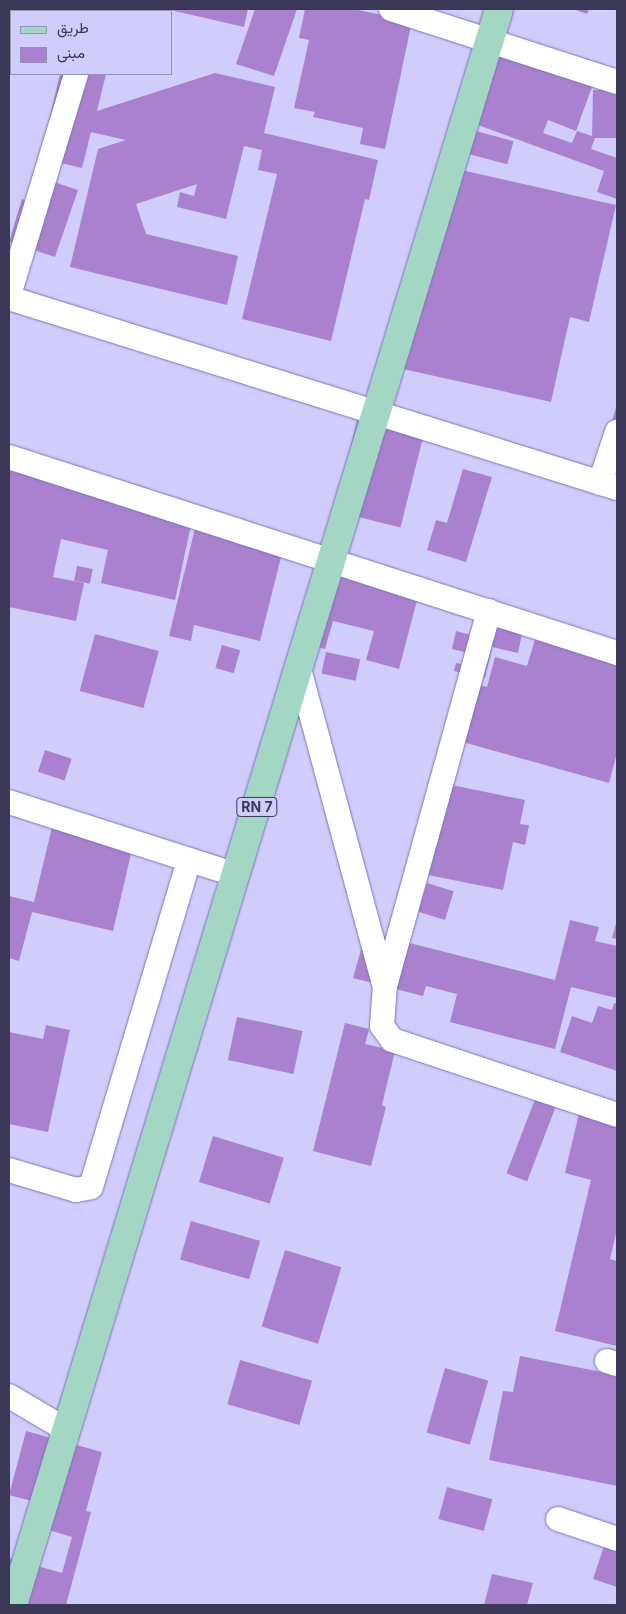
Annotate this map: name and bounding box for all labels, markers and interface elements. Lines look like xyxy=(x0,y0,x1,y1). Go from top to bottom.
legend xyxy=(10,10,172,75)
text: طريق xyxy=(57,18,89,37)
text: مبنى xyxy=(57,43,85,62)
road number: RN 7 xyxy=(236,796,278,819)

